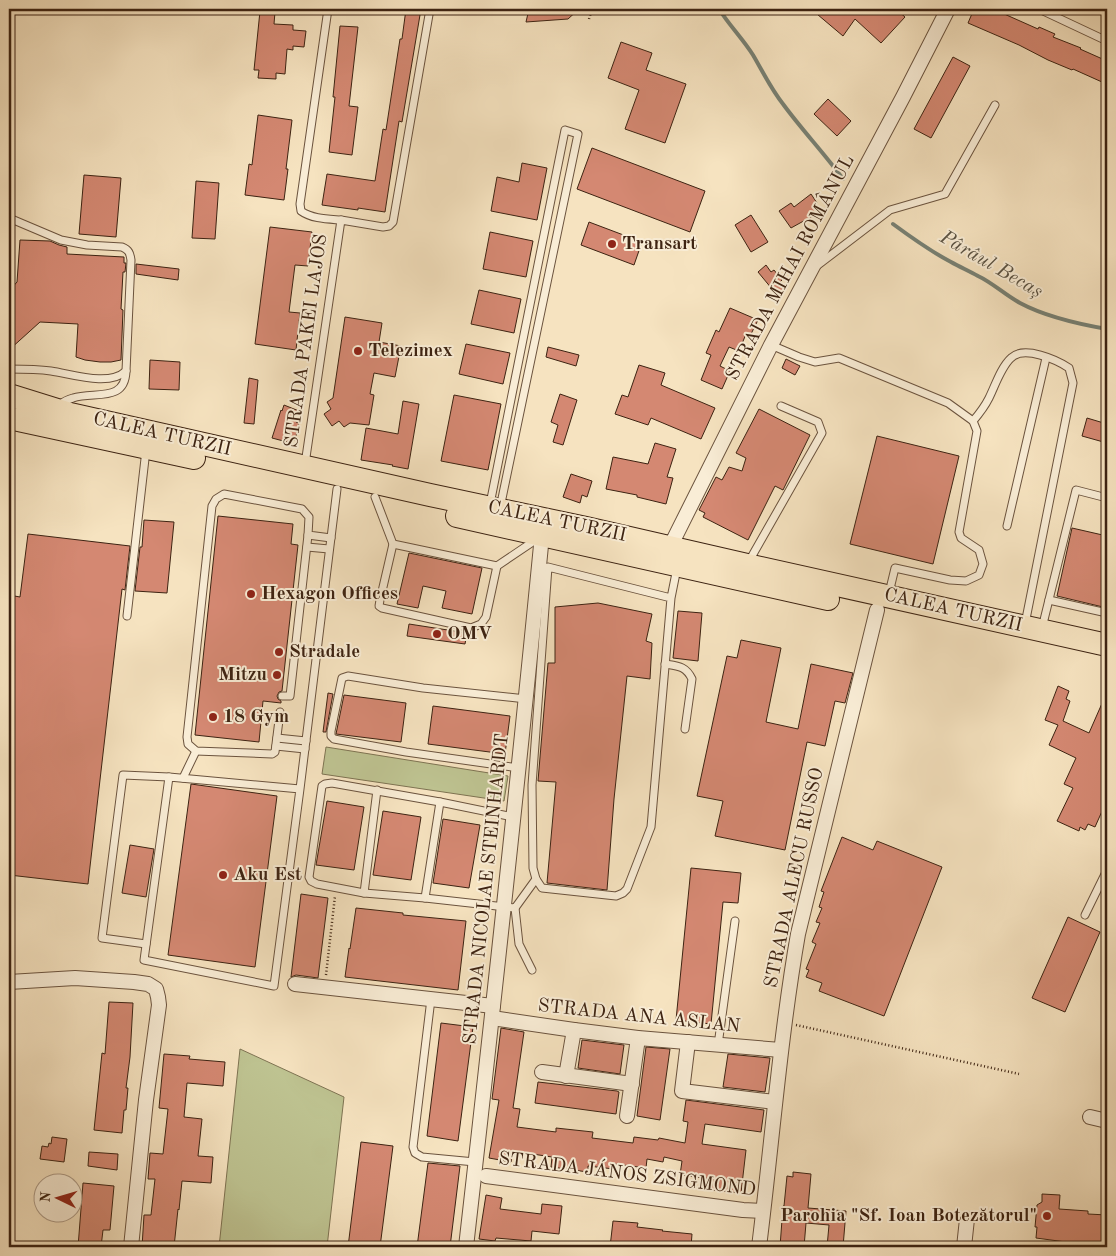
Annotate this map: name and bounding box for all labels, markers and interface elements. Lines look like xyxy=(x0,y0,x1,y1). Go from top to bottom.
street label: STRADA MIHAI ROMÂNUL xyxy=(720,150,859,384)
water label: Pârâul Becaș xyxy=(935,227,1046,302)
street label: STRADA PAKEI LAJOS xyxy=(283,233,331,449)
place label: Transart xyxy=(622,235,697,254)
marker: Transart xyxy=(606,238,618,250)
place label: Telezimex xyxy=(368,342,453,361)
marker: Telezimex xyxy=(352,345,364,357)
street label: CALEA TURZII xyxy=(91,410,233,460)
street label: CALEA TURZII xyxy=(486,498,628,546)
place label: Hexagon Offices xyxy=(261,585,398,604)
street label: CALEA TURZII xyxy=(882,586,1024,636)
marker: Hexagon Offices xyxy=(245,588,257,600)
place label: OMV xyxy=(447,625,492,644)
marker: OMV xyxy=(431,628,443,640)
place label: Stradale xyxy=(289,643,360,662)
marker: Stradale xyxy=(273,646,285,658)
place label: Mitzu xyxy=(218,666,267,685)
marker: Mitzu xyxy=(271,669,283,681)
place label: 18 Gym xyxy=(223,708,289,727)
marker: 18 Gym xyxy=(207,711,219,723)
street label: STRADA NICOLAE STEINHARDT xyxy=(461,732,513,1046)
street label: STRADA ALECU RUSSO xyxy=(762,766,828,990)
place label: Aku Est xyxy=(233,866,302,885)
marker: Aku Est xyxy=(217,869,229,881)
street label: STRADA ANA ASLAN xyxy=(537,997,742,1037)
street label: STRADA JÁNOS ZSIGMOND xyxy=(497,1146,757,1200)
north arrow xyxy=(32,1174,82,1224)
text: N xyxy=(39,1191,54,1203)
place label: Parohia "Sf. Ioan Botezătorul" xyxy=(780,1207,1037,1226)
marker: Parohia "Sf. Ioan Botezătorul" xyxy=(1041,1210,1053,1222)

